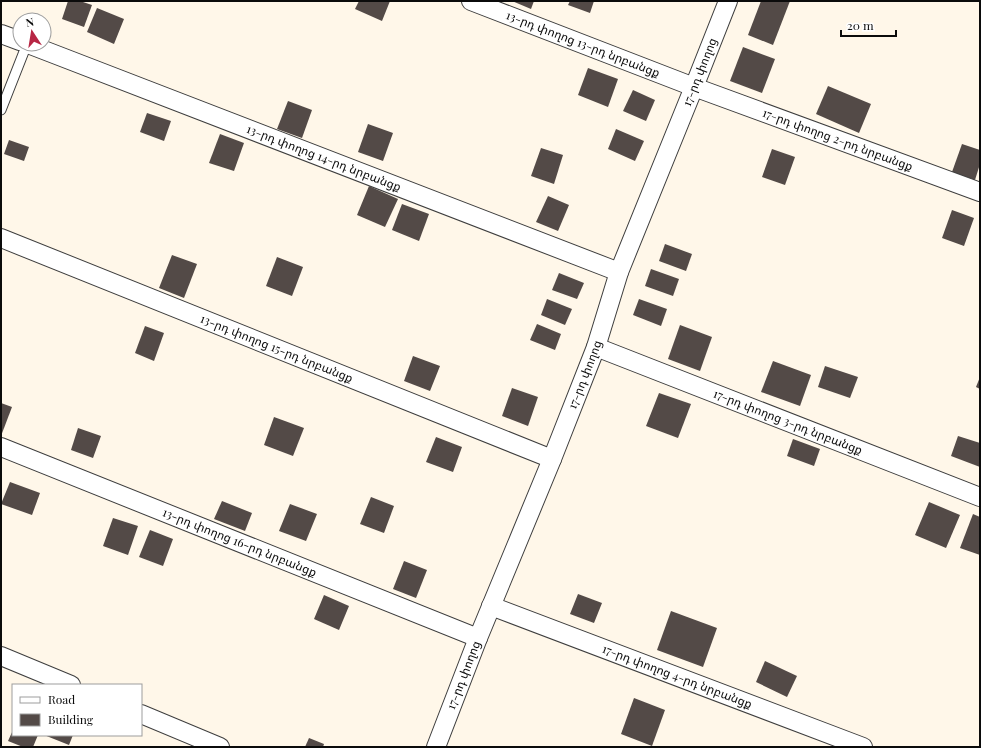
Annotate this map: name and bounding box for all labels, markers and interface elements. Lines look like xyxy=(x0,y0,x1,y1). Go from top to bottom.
street label: 13-րդ փողոց 13-րդ նրբանցք xyxy=(504,6,663,80)
north arrow xyxy=(12,12,52,52)
scale bar xyxy=(841,12,896,38)
text: N xyxy=(24,14,35,30)
text: 20 m xyxy=(847,17,874,33)
street label: 17-րդ փողոց xyxy=(678,35,720,108)
street label: 17-րդ փողոց 2-րդ նրբանցք xyxy=(760,104,916,174)
street label: 13-րդ փողոց 14-րդ նրբանցք xyxy=(244,120,404,194)
street label: 13-րդ փողոց 15-րդ նրբանցք xyxy=(198,310,356,385)
street label: 17-րդ փողոց xyxy=(563,338,605,411)
street label: 17-րդ փողոց 3-րդ նրբանցք xyxy=(711,385,865,457)
street label: 13-րդ փողոց 16-րդ նրբանցք xyxy=(160,504,319,580)
street label: 17-րդ փողոց xyxy=(442,638,483,712)
street label: 17-րդ փողոց 4-րդ նրբանցք xyxy=(600,640,755,711)
legend xyxy=(12,684,142,736)
text: Road xyxy=(48,691,75,707)
text: Building xyxy=(48,711,94,727)

